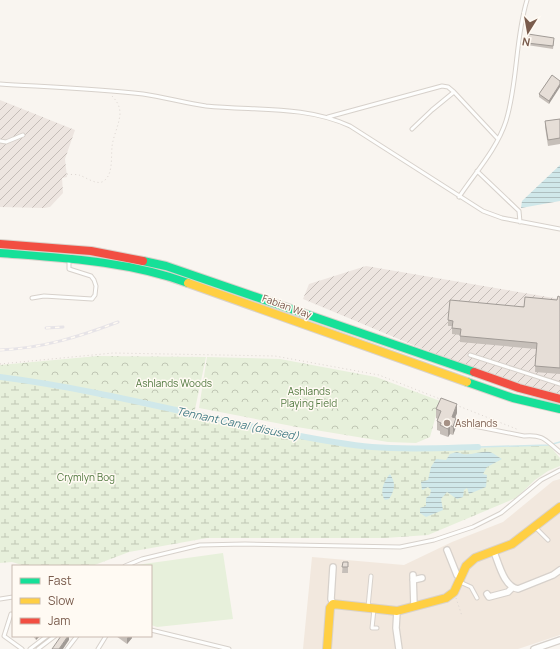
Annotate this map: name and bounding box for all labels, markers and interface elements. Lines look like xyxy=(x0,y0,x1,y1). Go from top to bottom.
north arrow xyxy=(508,12,548,52)
text: N xyxy=(521,34,531,50)
street label: Fabian Way xyxy=(260,291,314,322)
park label: Ashlands Woods xyxy=(136,376,212,390)
park label: Ashlands Playing Field xyxy=(281,384,337,410)
water label: Tennant Canal (disused) xyxy=(175,403,301,443)
place label: Ashlands xyxy=(455,416,498,430)
marker: Ashlands xyxy=(442,418,452,428)
park label: Crymlyn Bog xyxy=(57,470,115,484)
legend xyxy=(12,565,152,637)
text: Fast xyxy=(48,572,72,589)
text: Slow xyxy=(48,592,74,609)
text: Jam xyxy=(48,612,70,629)

